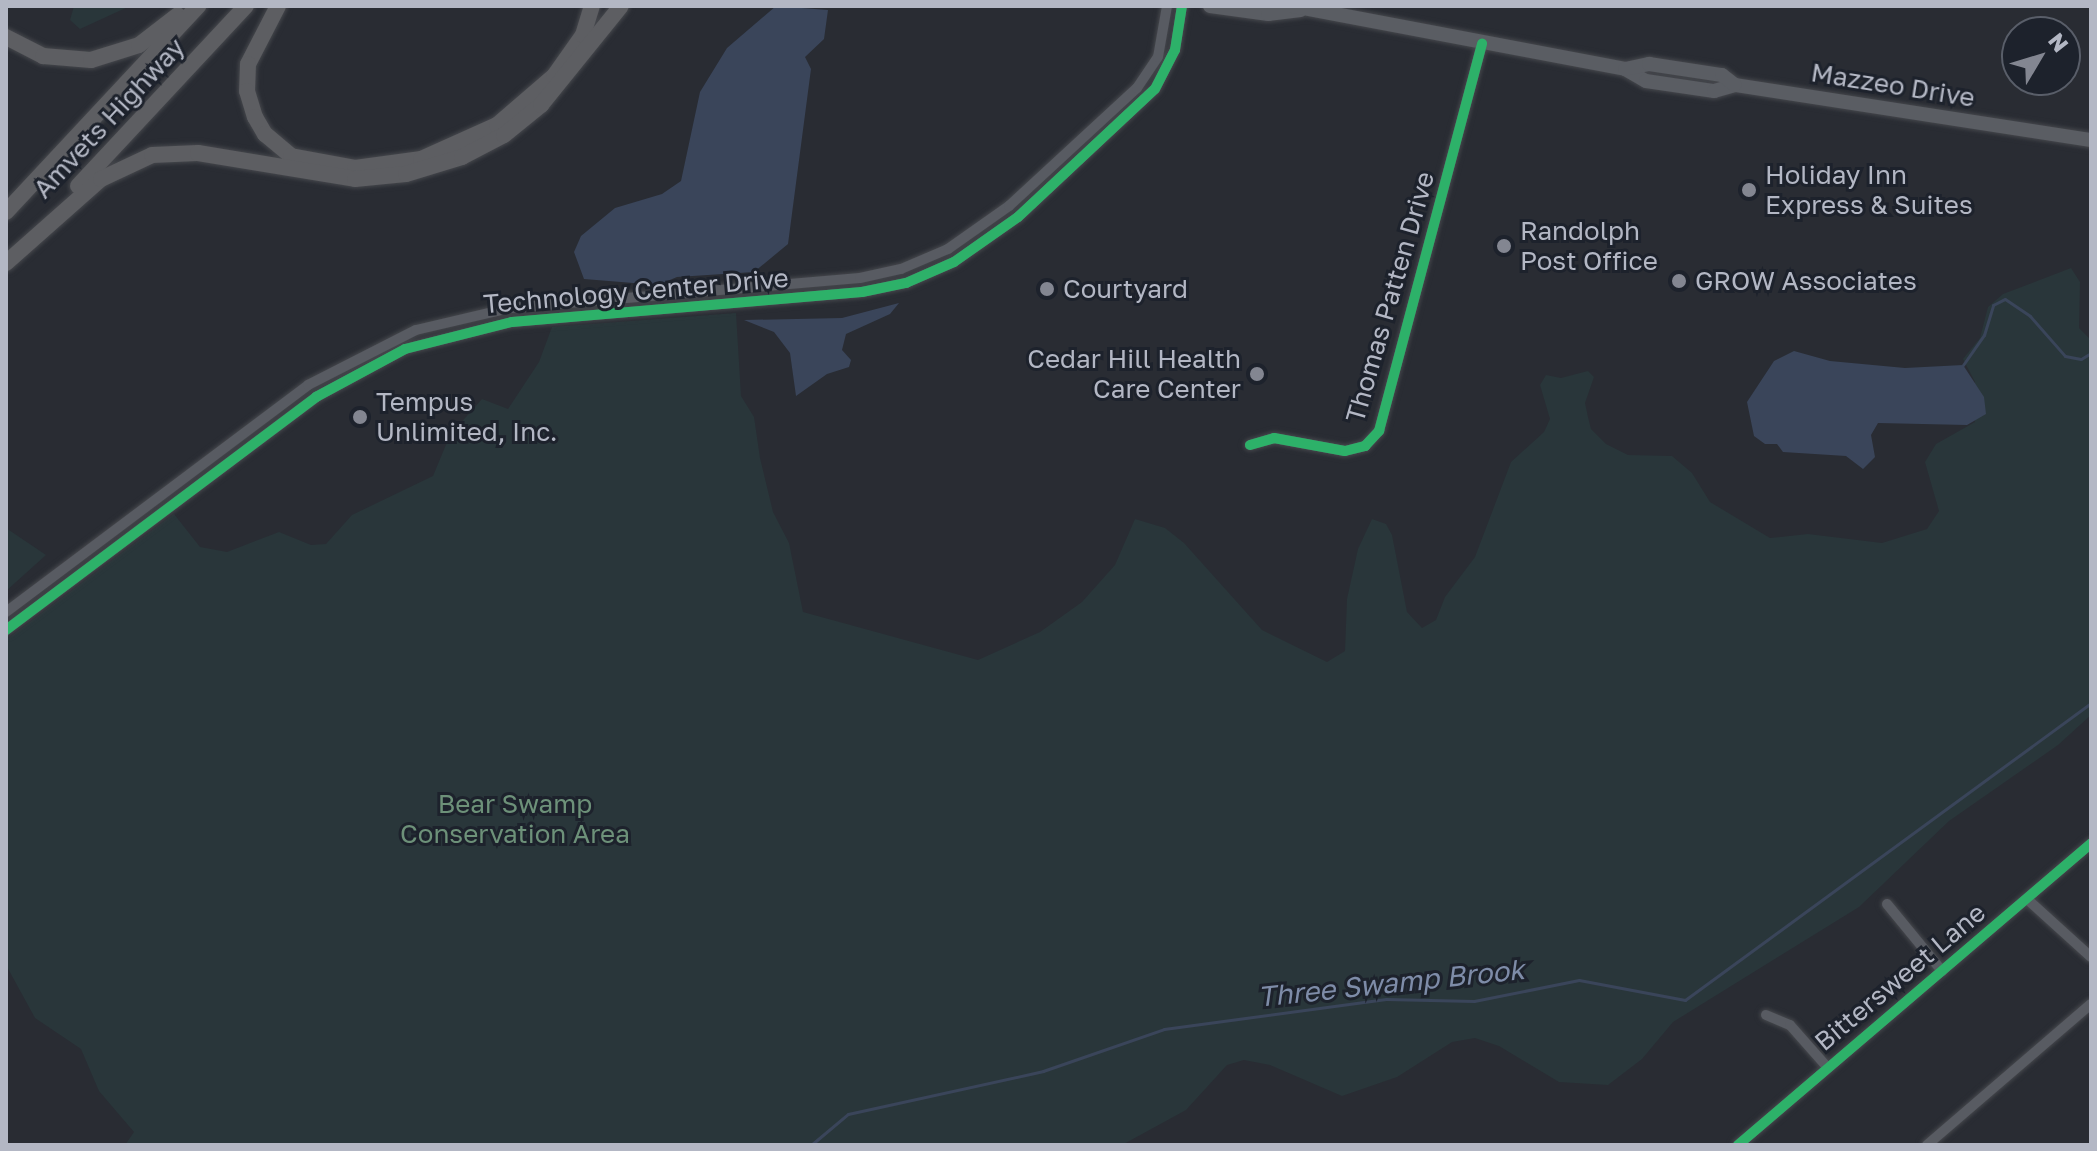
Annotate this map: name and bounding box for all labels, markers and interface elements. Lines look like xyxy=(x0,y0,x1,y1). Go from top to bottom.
north arrow xyxy=(2001,16,2081,96)
text: N xyxy=(2043,27,2075,57)
street label: Amvets Highway xyxy=(27,32,191,204)
street label: Mazzeo Drive xyxy=(1809,57,1977,113)
place label: Holiday Inn Express & Suites xyxy=(1765,159,1973,220)
street label: Thomas Patten Drive xyxy=(1339,168,1441,426)
marker: Holiday Inn Express & Suites xyxy=(1740,181,1758,199)
place label: Randolph Post Office xyxy=(1520,215,1658,276)
marker: Randolph Post Office xyxy=(1495,237,1513,255)
street label: Technology Center Drive xyxy=(482,262,790,320)
place label: GROW Associates xyxy=(1695,265,1917,297)
marker: GROW Associates xyxy=(1670,272,1688,290)
place label: Courtyard xyxy=(1063,273,1188,305)
marker: Courtyard xyxy=(1038,280,1056,298)
place label: Cedar Hill Health Care Center xyxy=(1027,343,1241,404)
marker: Cedar Hill Health Care Center xyxy=(1248,365,1266,383)
place label: Tempus Unlimited, Inc. xyxy=(376,386,558,448)
marker: Tempus Unlimited, Inc. xyxy=(351,408,369,426)
park label: Bear Swamp Conservation Area xyxy=(400,788,630,850)
street label: Bittersweet Lane xyxy=(1809,897,1991,1057)
water label: Three Swamp Brook xyxy=(1256,952,1526,1014)

